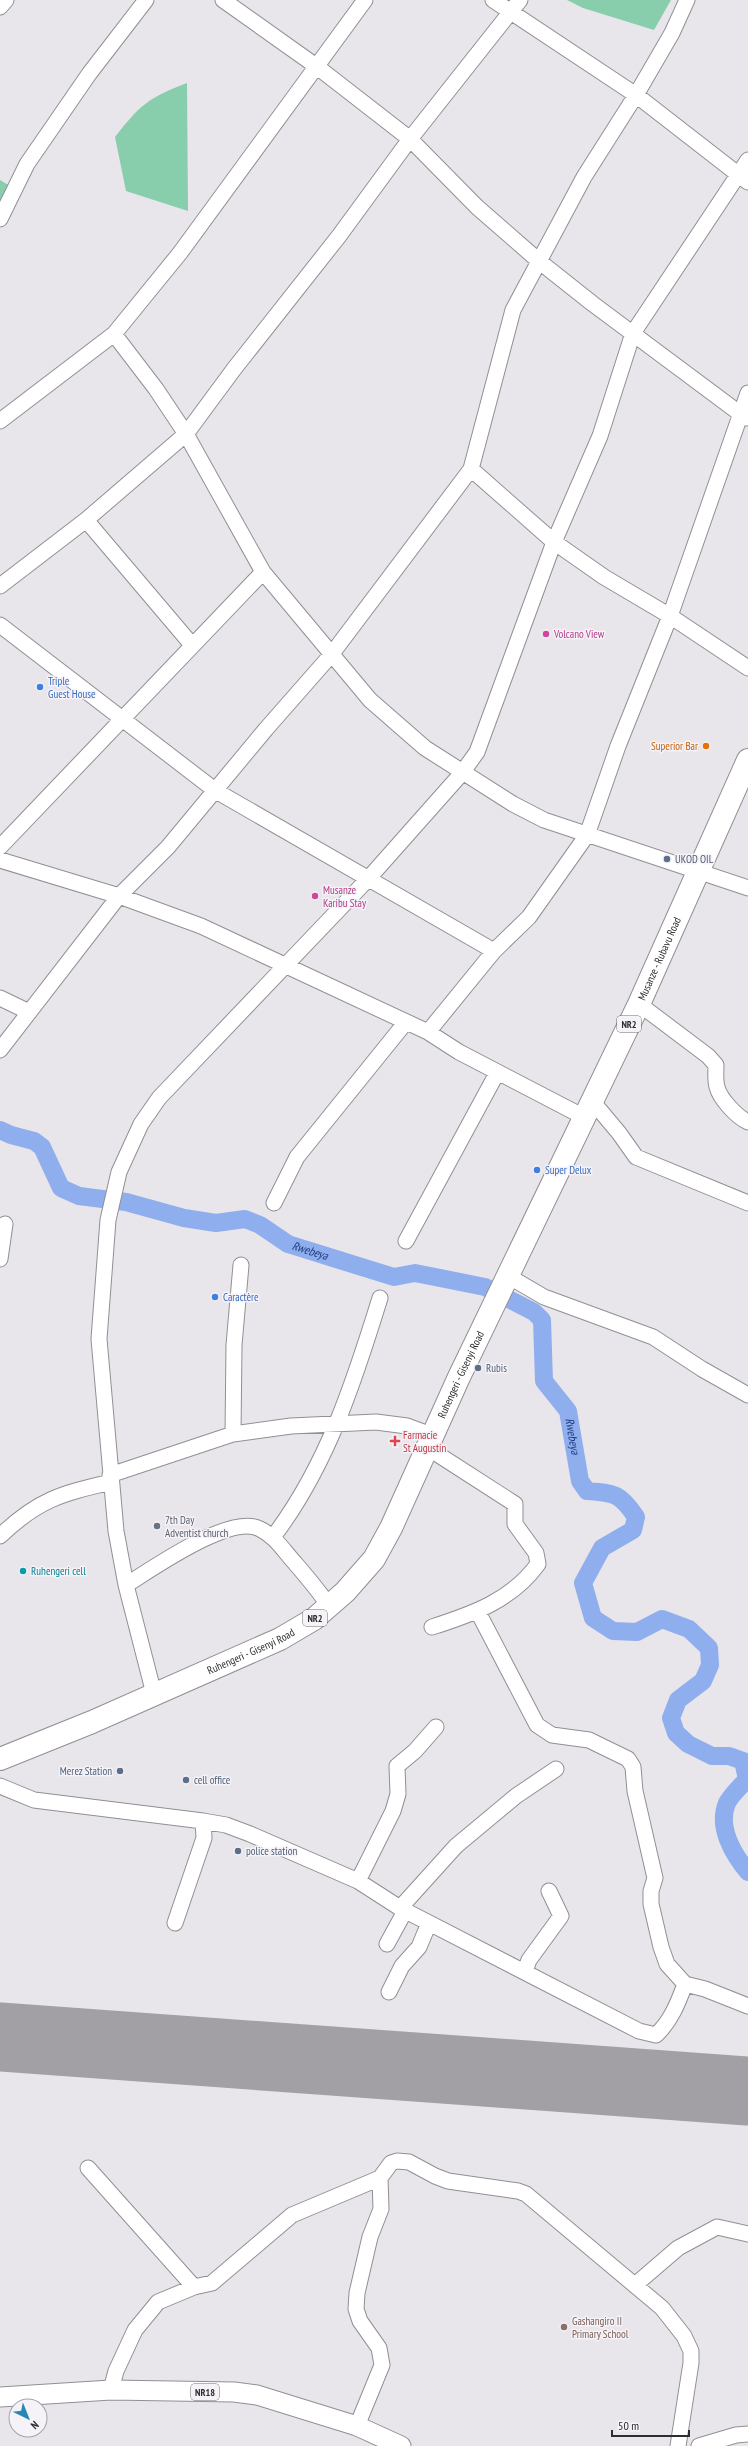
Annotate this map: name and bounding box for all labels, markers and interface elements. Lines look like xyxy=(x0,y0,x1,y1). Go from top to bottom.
place label: Volcano View xyxy=(553,627,605,641)
marker: Volcano View xyxy=(541,629,551,639)
place label: Triple Guest House xyxy=(48,674,96,701)
marker: Triple Guest House xyxy=(35,682,45,692)
place label: Superior Bar xyxy=(651,739,698,753)
marker: Superior Bar xyxy=(701,741,711,751)
place label: UKOD OIL xyxy=(675,852,714,866)
marker: UKOD OIL xyxy=(662,854,672,864)
place label: Musanze Karibu Stay xyxy=(323,883,367,910)
marker: Musanze Karibu Stay xyxy=(310,891,320,901)
street label: Musanze - Rubavu Road xyxy=(635,915,684,1002)
road number: NR2 xyxy=(617,1016,641,1032)
place label: Super Delux xyxy=(545,1163,592,1177)
marker: Super Delux xyxy=(532,1165,542,1175)
water label: Rwebeya xyxy=(290,1238,331,1263)
place label: Caractère xyxy=(223,1290,259,1304)
marker: Caractère xyxy=(210,1292,220,1302)
street label: Ruhengeri - Gisenyi Road xyxy=(434,1329,487,1420)
place label: Rubis xyxy=(486,1361,507,1375)
marker: Rubis xyxy=(473,1363,483,1373)
water label: Rwebeya xyxy=(562,1417,584,1457)
place label: Farmacie St Augustin xyxy=(403,1428,446,1455)
marker: Farmacie St Augustin xyxy=(390,1436,400,1446)
place label: 7th Day Adventist church xyxy=(165,1513,229,1540)
marker: 7th Day Adventist church xyxy=(152,1521,162,1531)
place label: Ruhengeri cell xyxy=(31,1564,86,1578)
marker: Ruhengeri cell xyxy=(18,1566,28,1576)
road number: NR2 xyxy=(303,1610,327,1626)
street label: Ruhengeri - Gisenyi Road xyxy=(205,1625,297,1677)
place label: Merez Station xyxy=(60,1764,112,1778)
marker: Merez Station xyxy=(115,1766,125,1776)
place label: cell office xyxy=(194,1773,231,1787)
marker: cell office xyxy=(181,1775,191,1785)
place label: police station xyxy=(246,1844,297,1858)
marker: police station xyxy=(233,1846,243,1856)
place label: Gashangiro II Primary School xyxy=(572,2314,629,2341)
marker: Gashangiro II Primary School xyxy=(559,2322,569,2332)
road number: NR18 xyxy=(191,2384,219,2400)
north arrow xyxy=(8,2398,48,2438)
scale bar xyxy=(612,2412,689,2438)
text: N xyxy=(28,2418,42,2432)
text: 50 m xyxy=(618,2418,639,2433)

